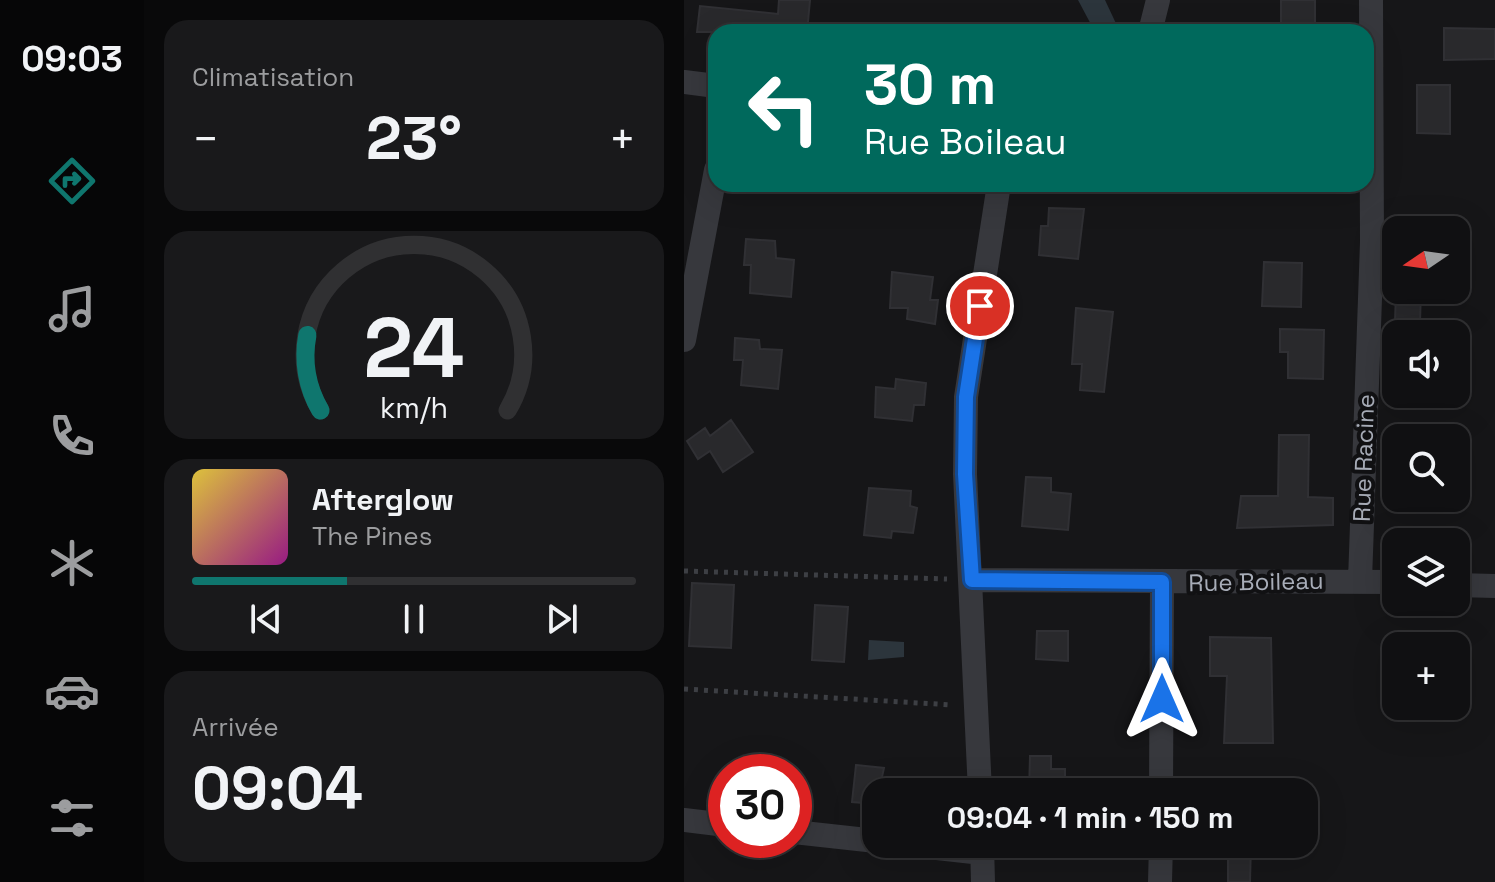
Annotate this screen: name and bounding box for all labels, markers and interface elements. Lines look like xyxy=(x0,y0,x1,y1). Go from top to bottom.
text: 09:03 xyxy=(21,36,123,82)
text: 30 m xyxy=(864,49,996,120)
icon: left xyxy=(732,56,836,160)
text: Climatisation xyxy=(192,60,354,94)
text: 23° xyxy=(366,100,462,177)
text: − xyxy=(192,111,219,167)
text: + xyxy=(609,111,636,167)
text: Rue Boileau xyxy=(864,119,1067,165)
icon: directions xyxy=(44,153,100,209)
north arrow xyxy=(1382,216,1470,304)
map controls xyxy=(1382,216,1470,720)
pin xyxy=(946,272,1014,340)
icon: music xyxy=(44,281,100,337)
icon: arrive xyxy=(958,284,1002,328)
text: 24 xyxy=(364,295,464,401)
button: sound xyxy=(1382,320,1470,408)
text: km/h xyxy=(380,391,448,427)
street label: Rue Racine xyxy=(1346,393,1381,522)
icon: phone xyxy=(44,408,100,464)
button: search xyxy=(1382,424,1470,512)
text: Afterglow xyxy=(312,480,454,519)
text: The Pines xyxy=(312,519,432,553)
button: layers xyxy=(1382,528,1470,616)
icon: climate xyxy=(44,535,100,591)
street label: Rue Boileau xyxy=(1188,565,1324,598)
icon: previous xyxy=(244,597,288,641)
icon: pause xyxy=(392,597,436,641)
icon: next xyxy=(540,597,584,641)
button: + xyxy=(1382,632,1470,720)
position arrow xyxy=(1120,657,1204,741)
icon: car xyxy=(44,663,100,719)
text: Arrivée xyxy=(192,710,279,744)
text: 09:04 xyxy=(192,750,363,827)
speed limit sign: 30 xyxy=(708,754,812,858)
icon: filters xyxy=(44,790,100,846)
text: 09:04 · 1 min · 150 m xyxy=(947,798,1233,837)

